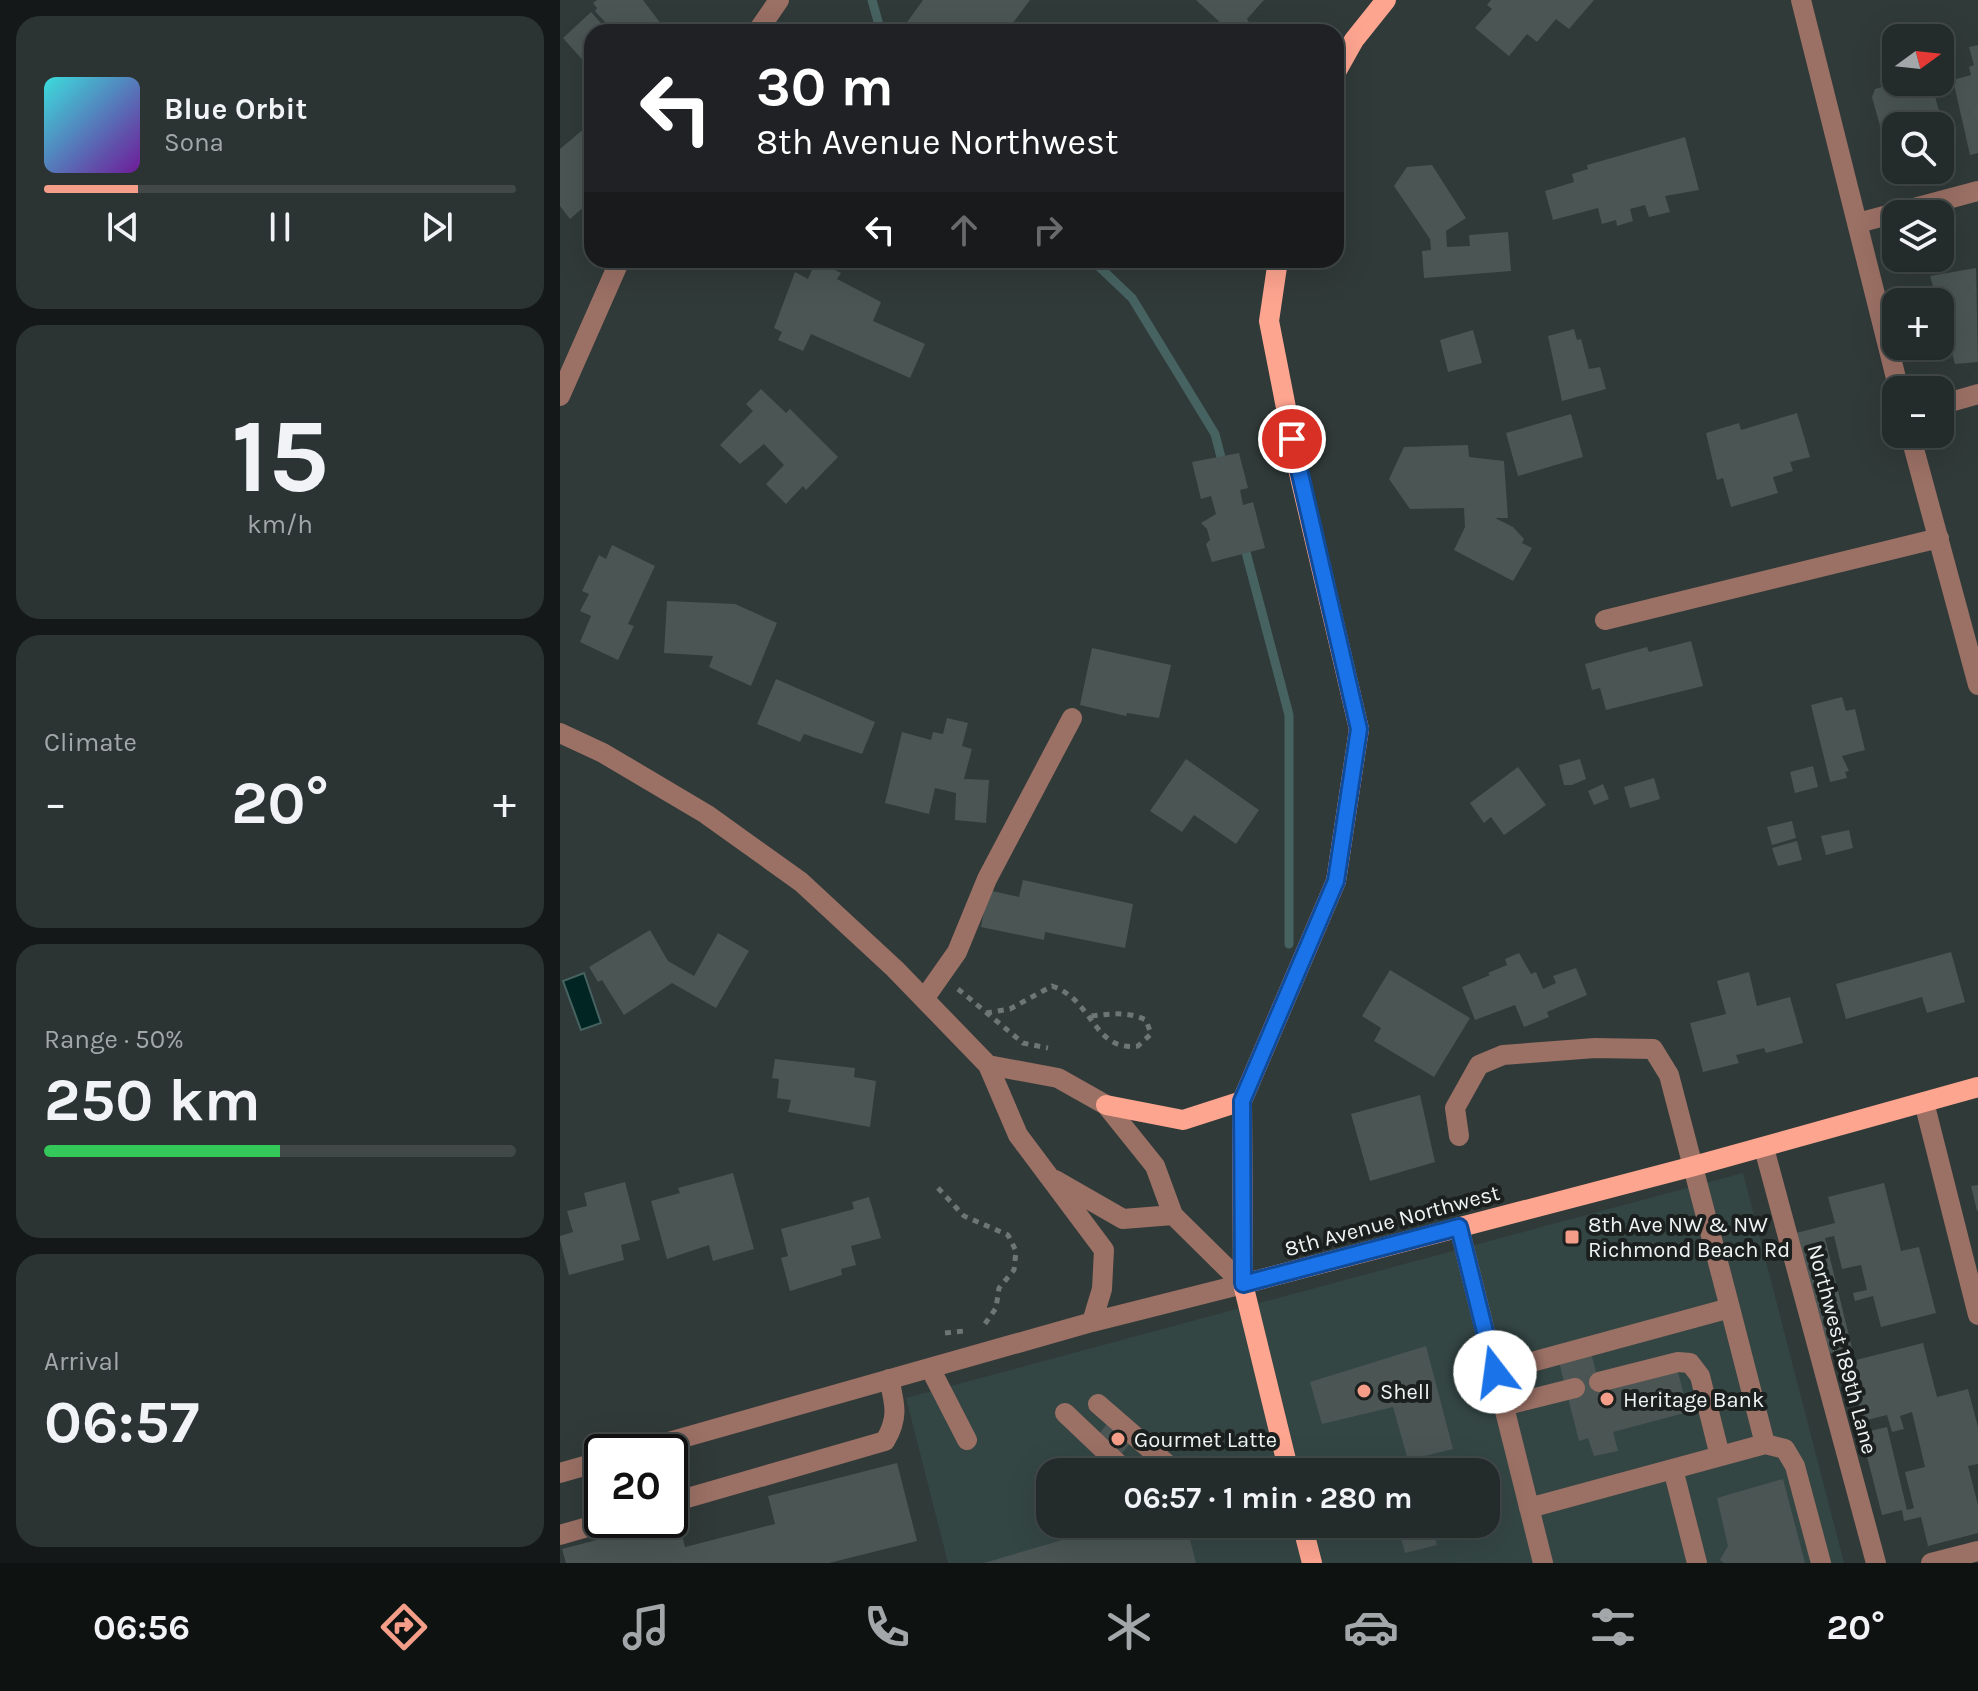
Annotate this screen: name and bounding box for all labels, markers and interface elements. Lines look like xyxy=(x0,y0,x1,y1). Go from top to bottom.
north arrow xyxy=(1882,24,1954,96)
map controls xyxy=(1882,24,1954,448)
text: 30 m xyxy=(756,54,894,119)
icon: left xyxy=(624,56,728,160)
text: Blue Orbit xyxy=(164,91,307,127)
button: search xyxy=(1882,112,1954,184)
text: 8th Avenue Northwest xyxy=(756,121,1119,163)
text: Sona xyxy=(164,127,224,158)
button: layers xyxy=(1882,200,1954,272)
icon: previous xyxy=(101,205,145,249)
icon: pause xyxy=(258,205,302,249)
icon: next xyxy=(415,205,459,249)
icon: left xyxy=(858,208,902,252)
icon: ahead xyxy=(942,208,986,252)
icon: right xyxy=(1026,208,1070,252)
button: + xyxy=(1882,288,1954,360)
button: − xyxy=(1882,376,1954,448)
text: 15 xyxy=(231,396,329,517)
pin xyxy=(1258,405,1326,473)
icon: arrive xyxy=(1270,417,1314,461)
text: km/h xyxy=(247,509,313,540)
text: Climate xyxy=(44,727,137,758)
text: 20° xyxy=(231,768,329,838)
text: − xyxy=(44,778,67,829)
text: + xyxy=(493,778,516,829)
text: Range · 50% xyxy=(44,1024,184,1055)
text: 250 km xyxy=(44,1065,261,1135)
street label: 8th Avenue Northwest xyxy=(1282,1180,1503,1262)
place label: 8th Ave NW & NW Richmond Beach Rd xyxy=(1588,1212,1790,1263)
marker: 8th Ave NW & NW Richmond Beach Rd xyxy=(1563,1228,1581,1246)
street label: Northwest 189th Lane xyxy=(1802,1241,1883,1457)
position arrow xyxy=(1453,1330,1537,1414)
text: Arrival xyxy=(44,1346,120,1377)
place label: Shell xyxy=(1380,1379,1430,1405)
marker: Shell xyxy=(1355,1382,1373,1400)
text: 06:57 xyxy=(44,1387,199,1457)
place label: Heritage Bank xyxy=(1623,1387,1764,1413)
marker: Heritage Bank xyxy=(1598,1390,1616,1408)
place label: Gourmet Latte xyxy=(1134,1427,1277,1453)
marker: Gourmet Latte xyxy=(1109,1430,1127,1448)
speed limit sign: 20 xyxy=(584,1434,688,1538)
text: 06:57 · 1 min · 280 m xyxy=(1124,1480,1412,1516)
icon: directions xyxy=(376,1599,432,1655)
icon: music xyxy=(618,1599,674,1655)
icon: phone xyxy=(859,1599,915,1655)
icon: climate xyxy=(1101,1599,1157,1655)
icon: car xyxy=(1343,1599,1399,1655)
icon: filters xyxy=(1585,1599,1641,1655)
text: 06:56 xyxy=(93,1606,190,1648)
text: 20° xyxy=(1827,1606,1885,1648)

